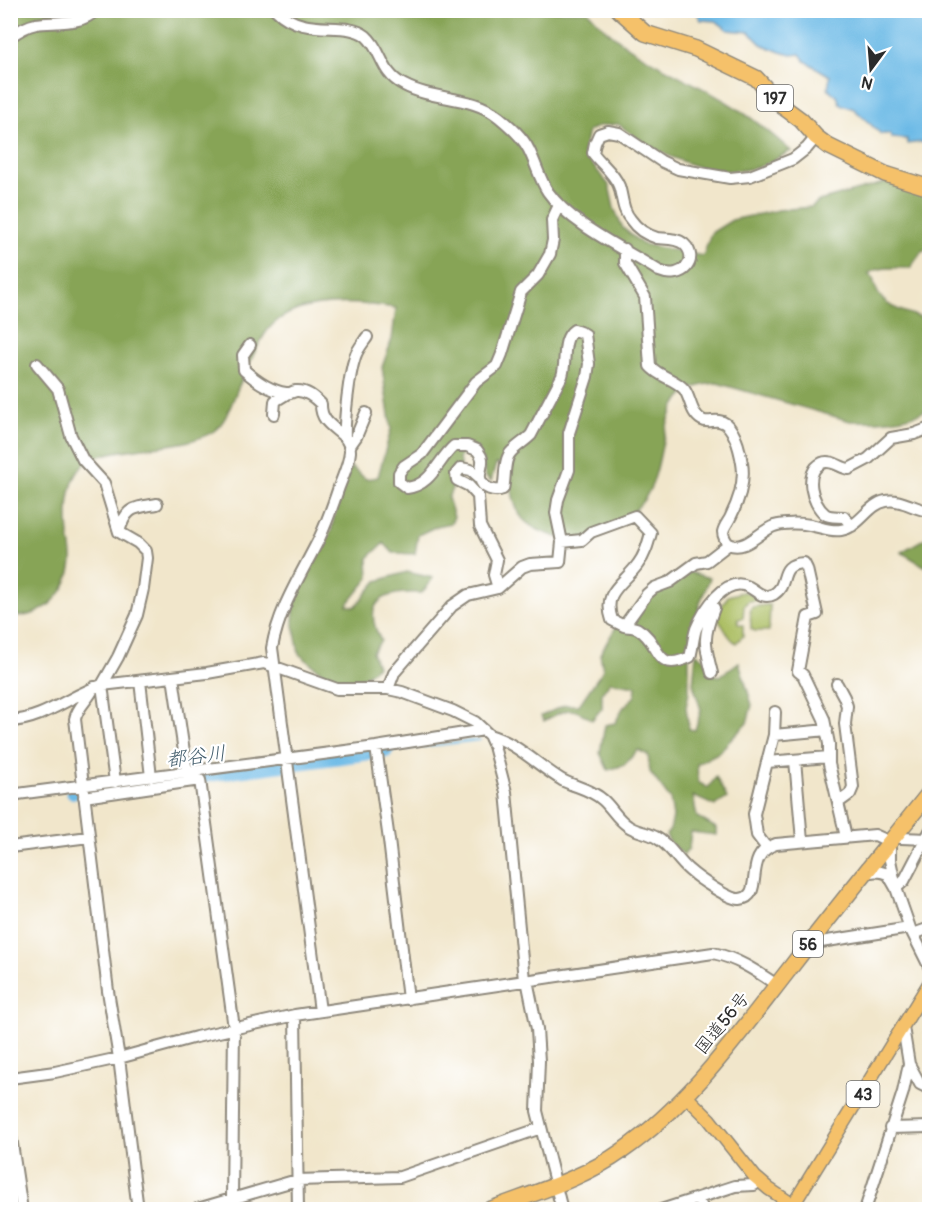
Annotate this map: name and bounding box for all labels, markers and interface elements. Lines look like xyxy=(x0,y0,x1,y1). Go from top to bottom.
north arrow xyxy=(841,39,901,99)
text: N xyxy=(859,71,875,94)
road number: 197 xyxy=(757,85,793,111)
water label: 都谷川 xyxy=(165,740,227,773)
road number: 56 xyxy=(793,931,823,957)
street label: 国道56号 xyxy=(690,987,755,1059)
road number: 43 xyxy=(846,1081,880,1107)

